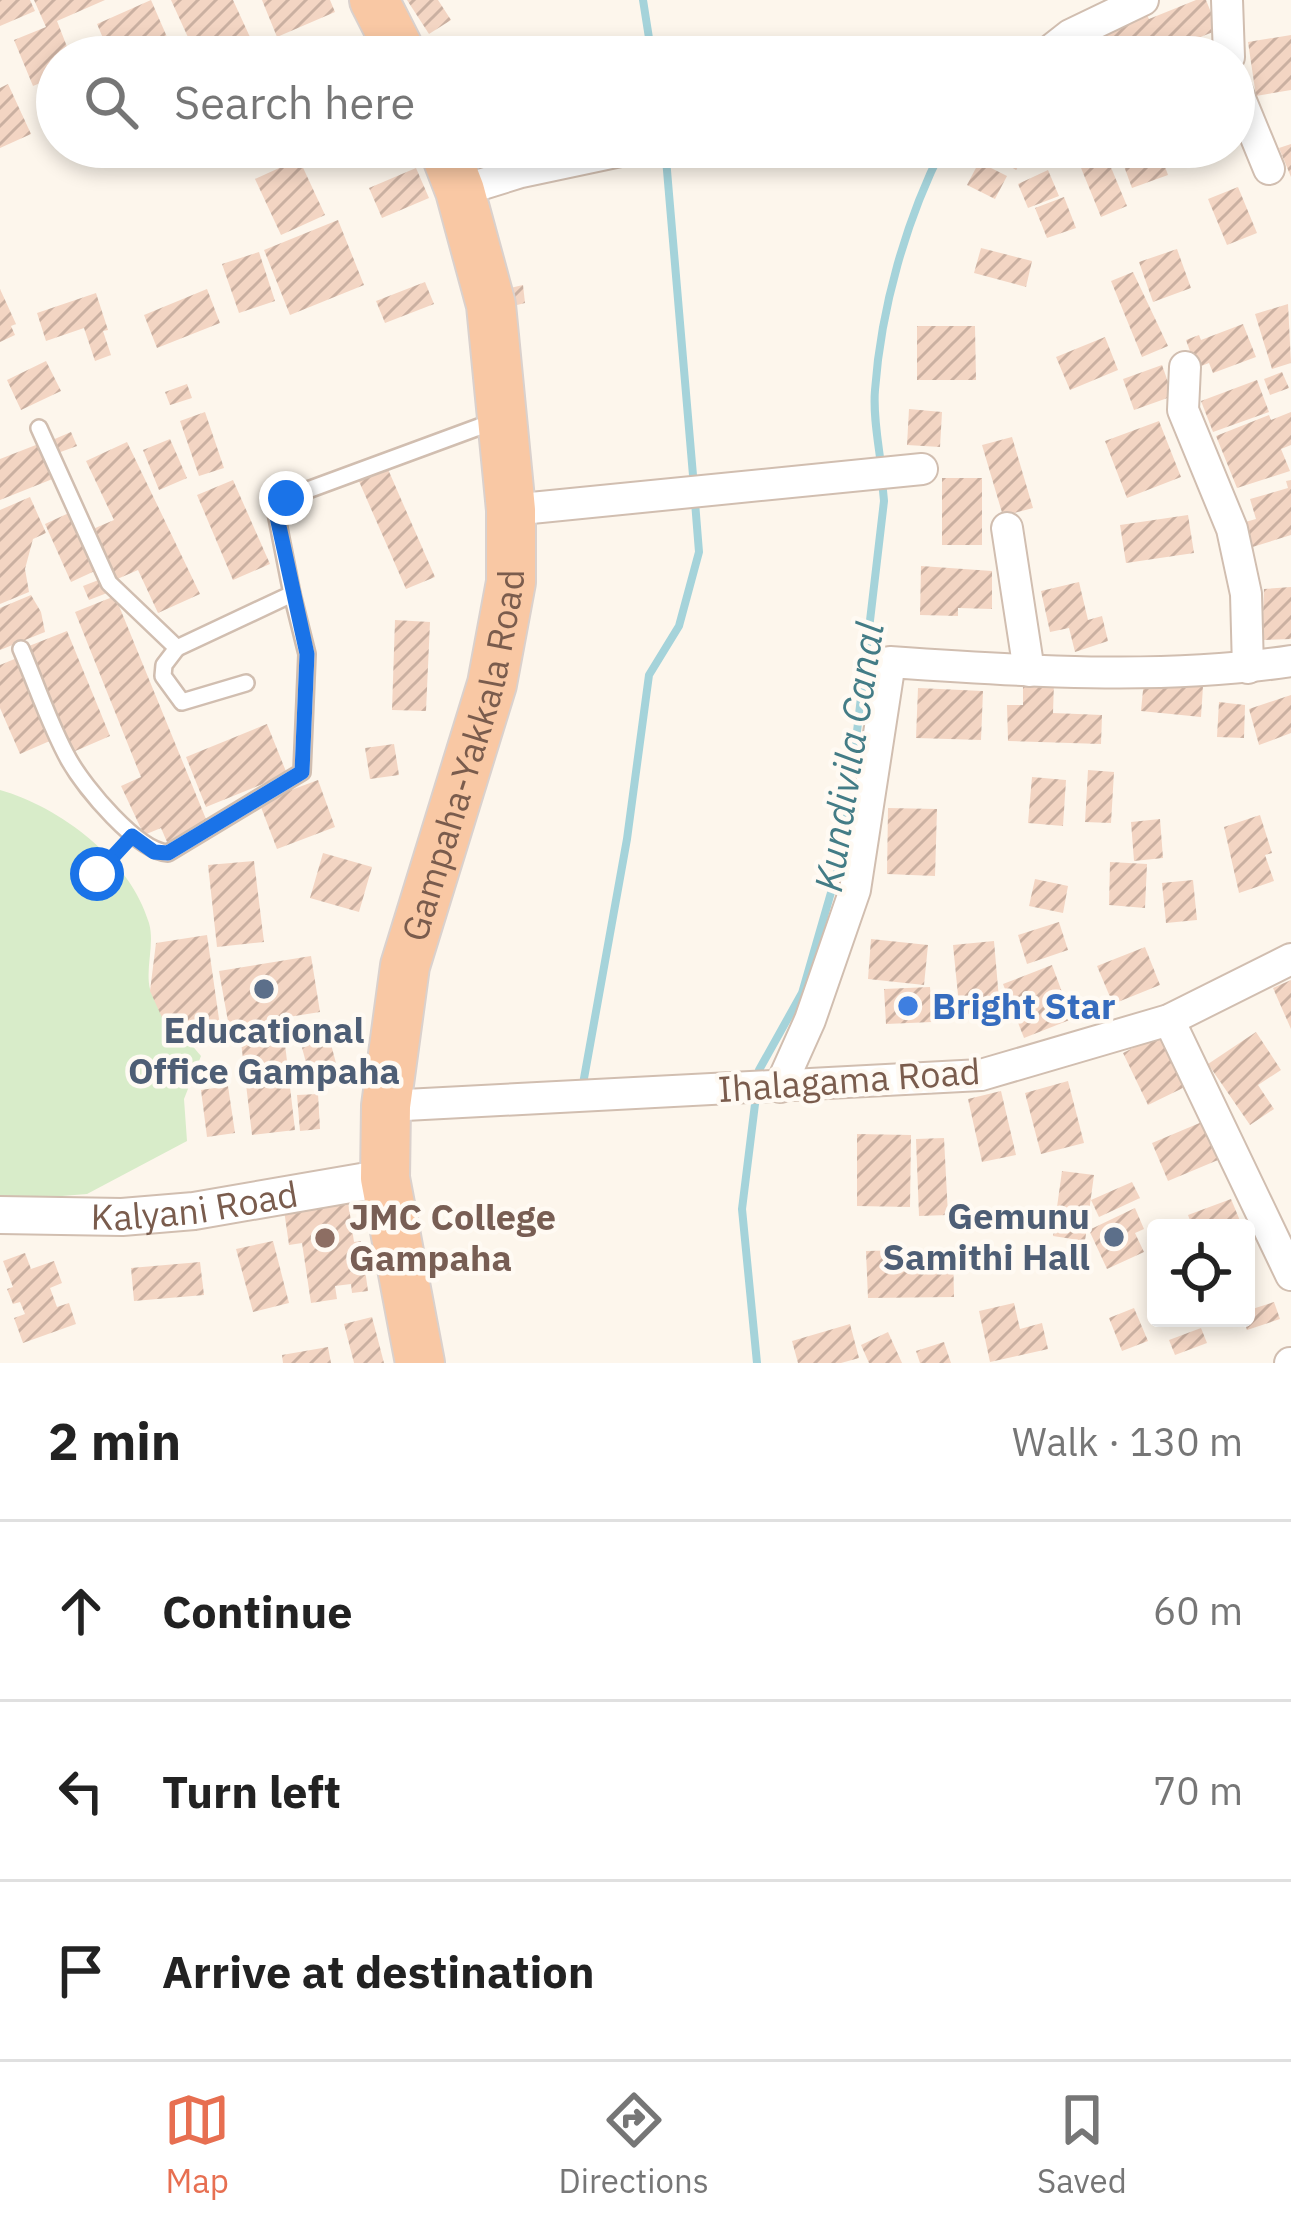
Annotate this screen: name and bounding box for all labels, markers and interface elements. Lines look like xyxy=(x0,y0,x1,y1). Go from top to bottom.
search box xyxy=(36,36,1255,168)
icon: search xyxy=(78,69,144,135)
text: Search here xyxy=(174,73,415,131)
route end xyxy=(259,471,313,525)
street label: Gampaha-Yakkala Road xyxy=(390,569,534,947)
water label: Kundivila Canal xyxy=(802,618,895,895)
route start xyxy=(70,847,124,901)
marker: Educational Office Gampaha xyxy=(251,976,277,1002)
place label: Bright Star xyxy=(932,982,1116,1029)
marker: Bright Star xyxy=(895,993,921,1019)
place label: Educational Office Gampaha xyxy=(128,1006,400,1094)
street label: Ihalagama Road xyxy=(716,1047,982,1112)
street label: Kalyani Road xyxy=(90,1169,301,1241)
place label: Gemunu Samithi Hall xyxy=(882,1192,1090,1280)
place label: JMC College Gampaha xyxy=(349,1193,556,1281)
map controls xyxy=(1147,1219,1255,1327)
button: locate xyxy=(1147,1219,1255,1327)
marker: Gemunu Samithi Hall xyxy=(1101,1224,1127,1250)
marker: JMC College Gampaha xyxy=(312,1225,338,1251)
text: 2 min xyxy=(48,1408,181,1474)
text: Walk · 130 m xyxy=(1012,1416,1243,1467)
icon: ahead xyxy=(48,1578,114,1644)
text: Continue xyxy=(162,1582,353,1640)
text: 60 m xyxy=(1153,1585,1243,1636)
icon: left xyxy=(48,1758,114,1824)
text: Turn left xyxy=(162,1762,341,1820)
text: 70 m xyxy=(1153,1765,1243,1816)
icon: arrive xyxy=(48,1938,114,2004)
text: Arrive at destination xyxy=(162,1942,595,2000)
tab: Map xyxy=(164,2087,230,2202)
tab: Directions xyxy=(559,2087,709,2202)
tab: Saved xyxy=(1037,2087,1127,2202)

